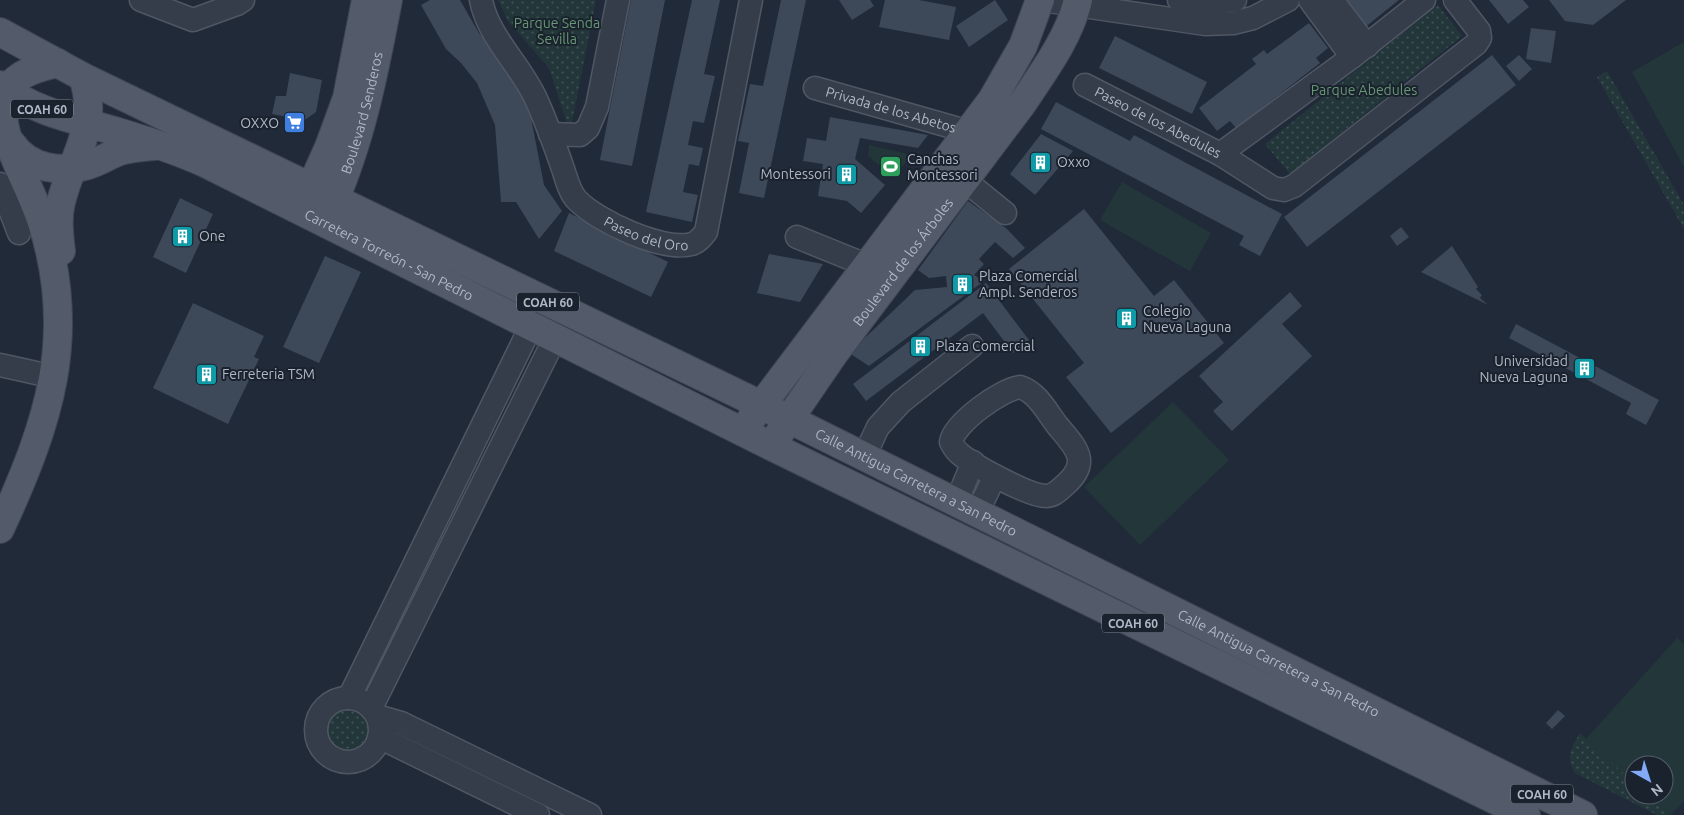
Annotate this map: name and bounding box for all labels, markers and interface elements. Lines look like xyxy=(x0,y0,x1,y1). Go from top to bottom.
park label: Parque Senda Sevilla xyxy=(514,15,600,47)
street label: Boulevard Senderos xyxy=(338,50,386,176)
park label: Parque Abedules xyxy=(1311,82,1417,98)
street label: Privada de los Abetos xyxy=(824,83,958,136)
street label: Paseo de los Abedules xyxy=(1092,83,1224,161)
road number: COAH 60 xyxy=(11,100,73,118)
supermarket icon: OXXO xyxy=(283,111,307,135)
place label: OXXO xyxy=(240,115,279,131)
building icon: Oxxo xyxy=(1029,150,1053,174)
place label: Canchas Montessori xyxy=(907,151,978,183)
place label: Oxxo xyxy=(1057,154,1090,170)
sports icon: Canchas Montessori xyxy=(879,155,903,179)
building icon: Montessori xyxy=(835,162,859,186)
place label: Montessori xyxy=(760,166,831,182)
street label: Boulevard de los Árboles xyxy=(850,195,956,329)
street label: Carretera Torreón - San Pedro xyxy=(302,206,476,304)
street label: Paseo del Oro xyxy=(601,213,689,253)
building icon: One xyxy=(171,224,195,248)
place label: One xyxy=(199,228,226,244)
place label: Plaza Comercial Ampl. Senderos xyxy=(979,268,1078,300)
building icon: Plaza Comercial Ampl. Senderos xyxy=(951,272,975,296)
road number: COAH 60 xyxy=(517,292,579,312)
place label: Colegio Nueva Laguna xyxy=(1143,303,1232,335)
building icon: Colegio Nueva Laguna xyxy=(1115,307,1139,331)
building icon: Plaza Comercial xyxy=(908,334,932,358)
place label: Plaza Comercial xyxy=(936,338,1035,354)
place label: Universidad Nueva Laguna xyxy=(1479,353,1568,385)
building icon: Universidad Nueva Laguna xyxy=(1572,357,1596,381)
building icon: Ferreteria TSM xyxy=(194,362,218,386)
place label: Ferreteria TSM xyxy=(222,366,315,382)
street label: Calle Antigua Carretera a San Pedro xyxy=(813,425,1020,539)
street label: Calle Antigua Carretera a San Pedro xyxy=(1175,606,1382,720)
road number: COAH 60 xyxy=(1102,614,1164,632)
north arrow xyxy=(1624,755,1674,805)
text: N xyxy=(1648,781,1666,800)
road number: COAH 60 xyxy=(1511,784,1573,804)

